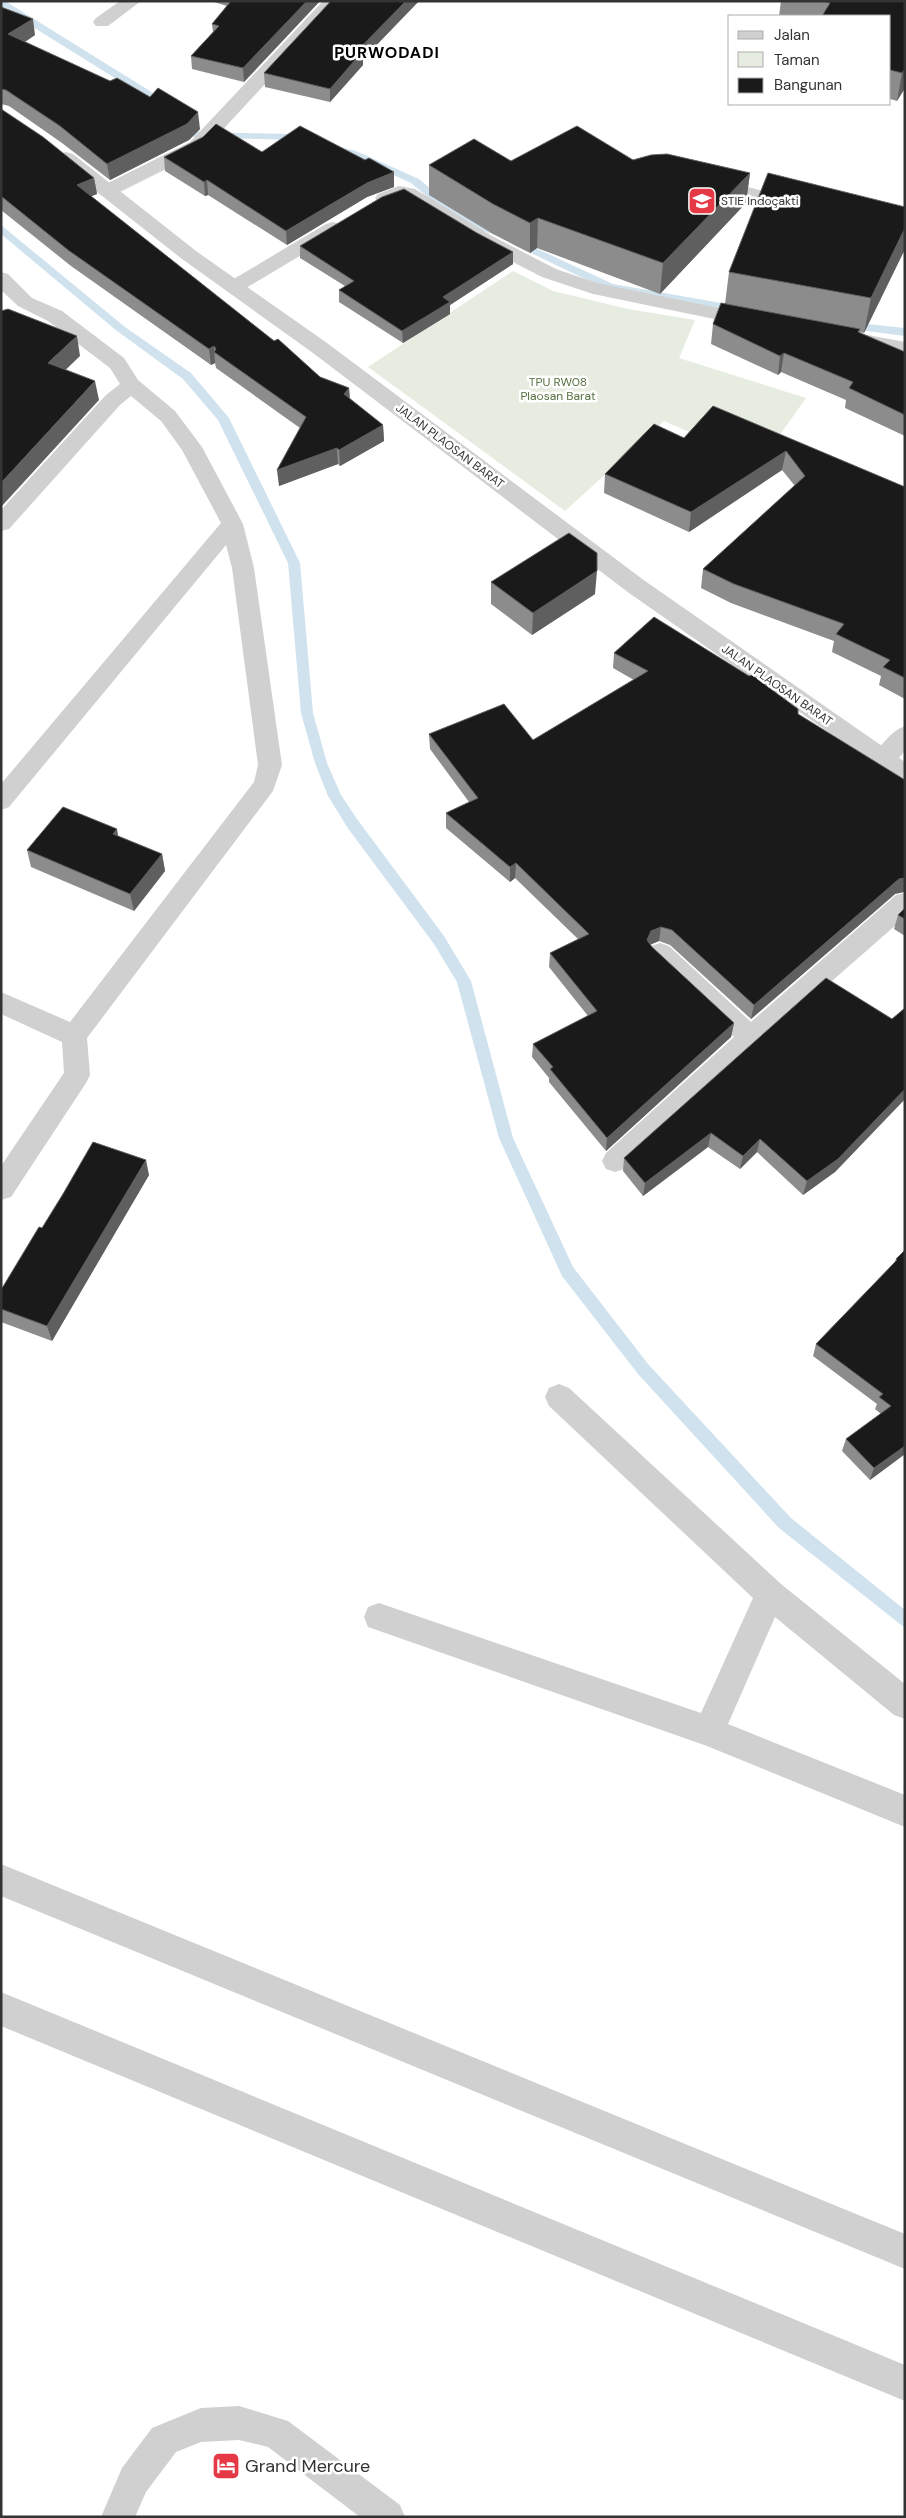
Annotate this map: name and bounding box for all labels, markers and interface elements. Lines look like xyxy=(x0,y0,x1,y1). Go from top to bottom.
legend xyxy=(728,15,891,105)
text: Jalan xyxy=(774,25,810,45)
district label: PURWODADI xyxy=(334,42,440,63)
text: Taman xyxy=(774,50,820,70)
text: Bangunan xyxy=(774,75,842,95)
school or university icon: STIE Indoçakti xyxy=(687,186,717,216)
place label: STIE Indoçakti xyxy=(721,193,799,209)
park label: TPU RW08 Plaosan Barat xyxy=(520,374,596,404)
street label: JALAN PLAOSAN BARAT xyxy=(393,400,508,492)
street label: JALAN PLAOSAN BARAT xyxy=(718,641,836,730)
hotel icon: Grand Mercure xyxy=(211,2451,241,2481)
place label: Grand Mercure xyxy=(245,2454,370,2478)

